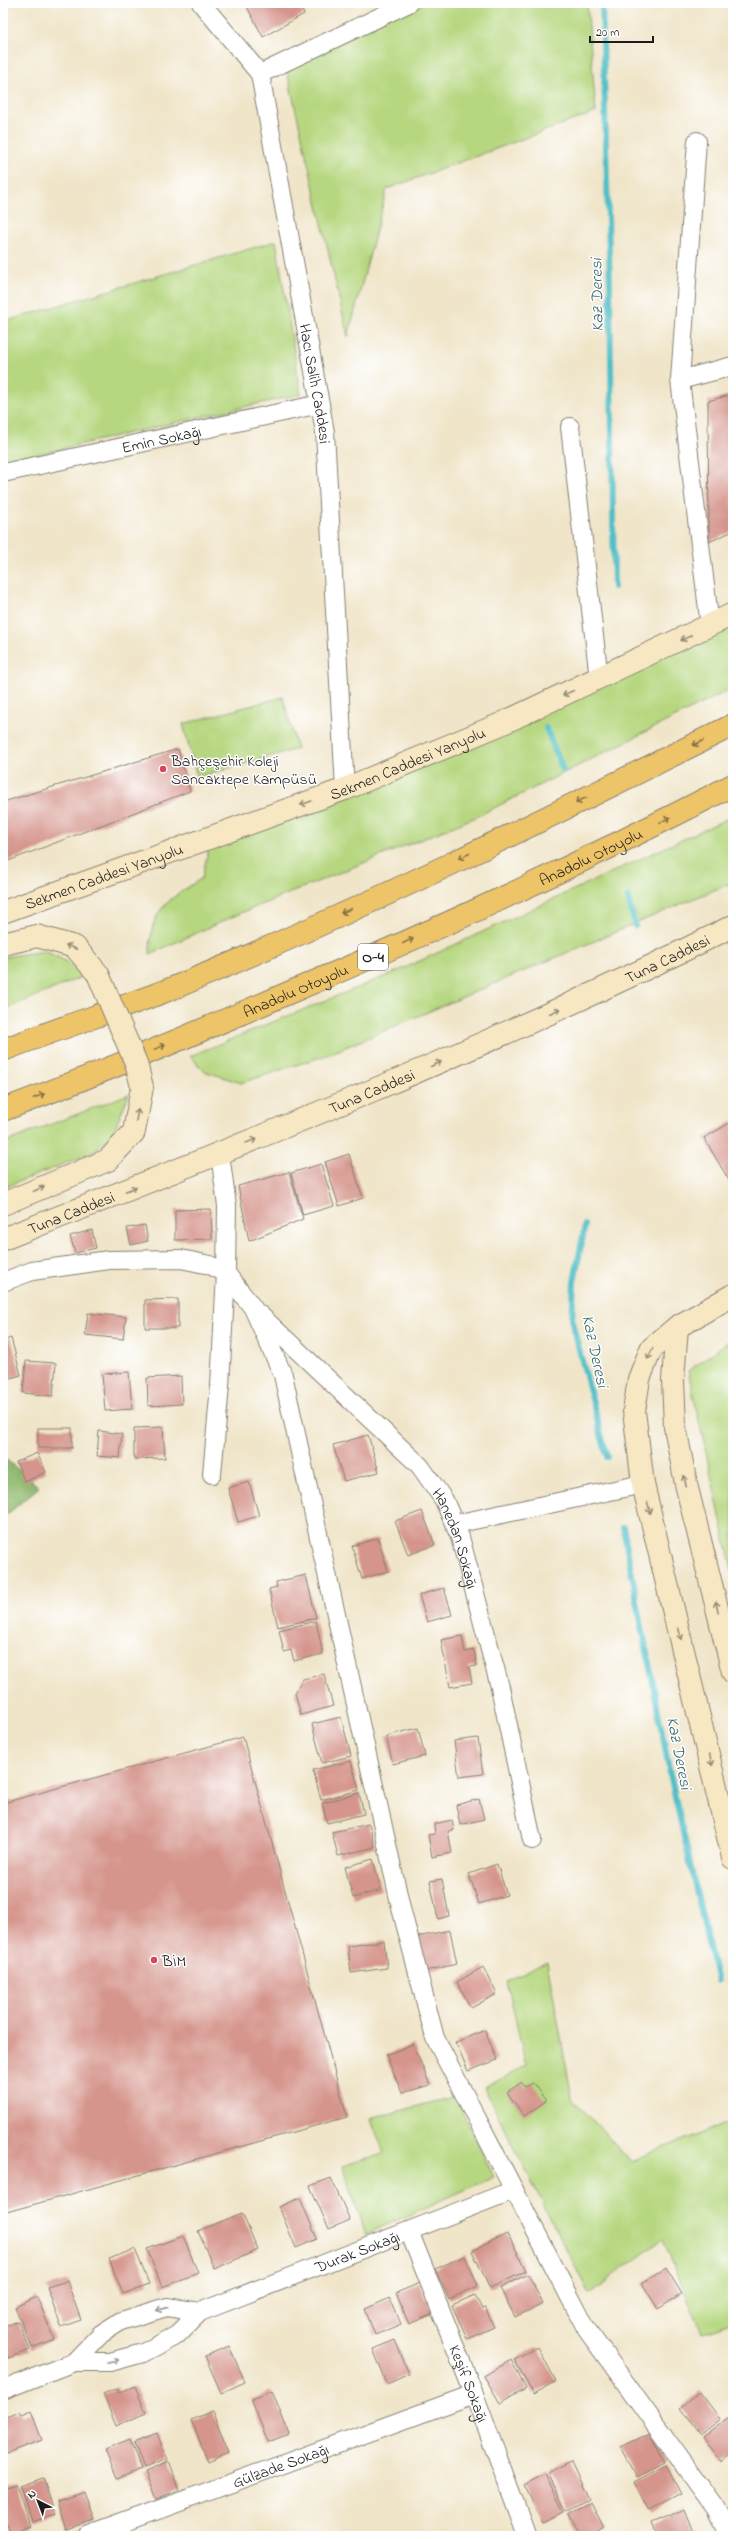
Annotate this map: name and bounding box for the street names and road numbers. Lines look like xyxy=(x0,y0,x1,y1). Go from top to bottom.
street label: Hacı Salih Caddesi xyxy=(292,322,336,445)
street label: Emin Sokağı xyxy=(120,420,204,461)
street label: Sekmen Caddesi Yanyolu xyxy=(327,722,490,807)
street label: Anadolu Otoyolu xyxy=(536,823,647,893)
street label: Sekmen Caddesi Yanyolu xyxy=(22,838,187,917)
street label: Tuna Caddesi xyxy=(621,929,714,991)
road number: O-4 xyxy=(358,944,388,970)
street label: Anadolu Otoyolu xyxy=(240,959,352,1025)
street label: Tuna Caddesi xyxy=(325,1064,419,1121)
street label: Tuna Caddesi xyxy=(25,1186,119,1242)
street label: Hanedan Sokağı xyxy=(425,1483,483,1592)
street label: Durak Sokağı xyxy=(311,2225,404,2281)
street label: Keşif Sokağı xyxy=(442,2342,494,2426)
street label: Gülzade Sokağı xyxy=(229,2438,333,2496)

